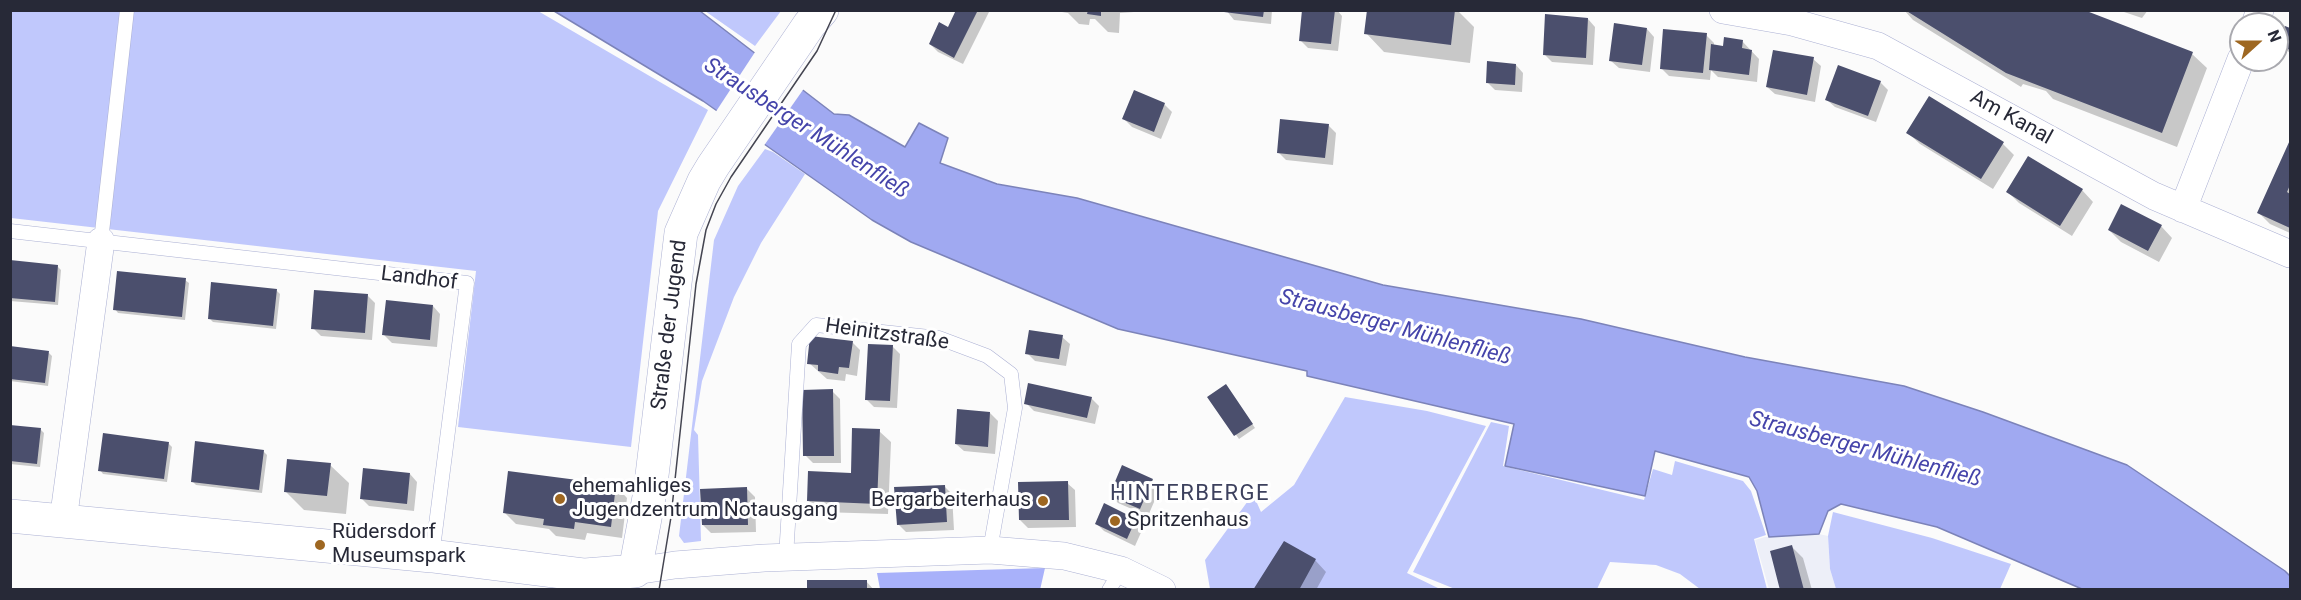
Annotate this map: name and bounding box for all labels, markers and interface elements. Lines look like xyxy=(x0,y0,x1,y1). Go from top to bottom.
north arrow xyxy=(2229,12,2289,72)
text: N xyxy=(2264,27,2285,45)
water label: Strausberger Mühlenfließ xyxy=(699,53,913,205)
street label: Am Kanal xyxy=(1966,85,2056,151)
street label: Straße der Jugend xyxy=(647,239,693,411)
street label: Landhof xyxy=(379,262,459,296)
water label: Strausberger Mühlenfließ xyxy=(1276,284,1514,372)
street label: Heinitzstraße xyxy=(824,314,950,356)
water label: Strausberger Mühlenfließ xyxy=(1746,406,1984,494)
place label: ehemahliges Jugendzentrum Notausgang xyxy=(572,474,838,524)
district label: HINTERBERGE xyxy=(1110,481,1270,507)
place label: Bergarbeiterhaus xyxy=(871,488,1031,514)
marker: ehemahliges Jugendzentrum Notausgang xyxy=(553,492,567,506)
marker: Bergarbeiterhaus xyxy=(1036,494,1050,508)
place label: Spritzenhaus xyxy=(1127,508,1249,534)
marker: Spritzenhaus xyxy=(1108,514,1122,528)
place label: Rüdersdorf Museumspark xyxy=(332,520,466,570)
marker: Rüdersdorf Museumspark xyxy=(313,538,327,552)

